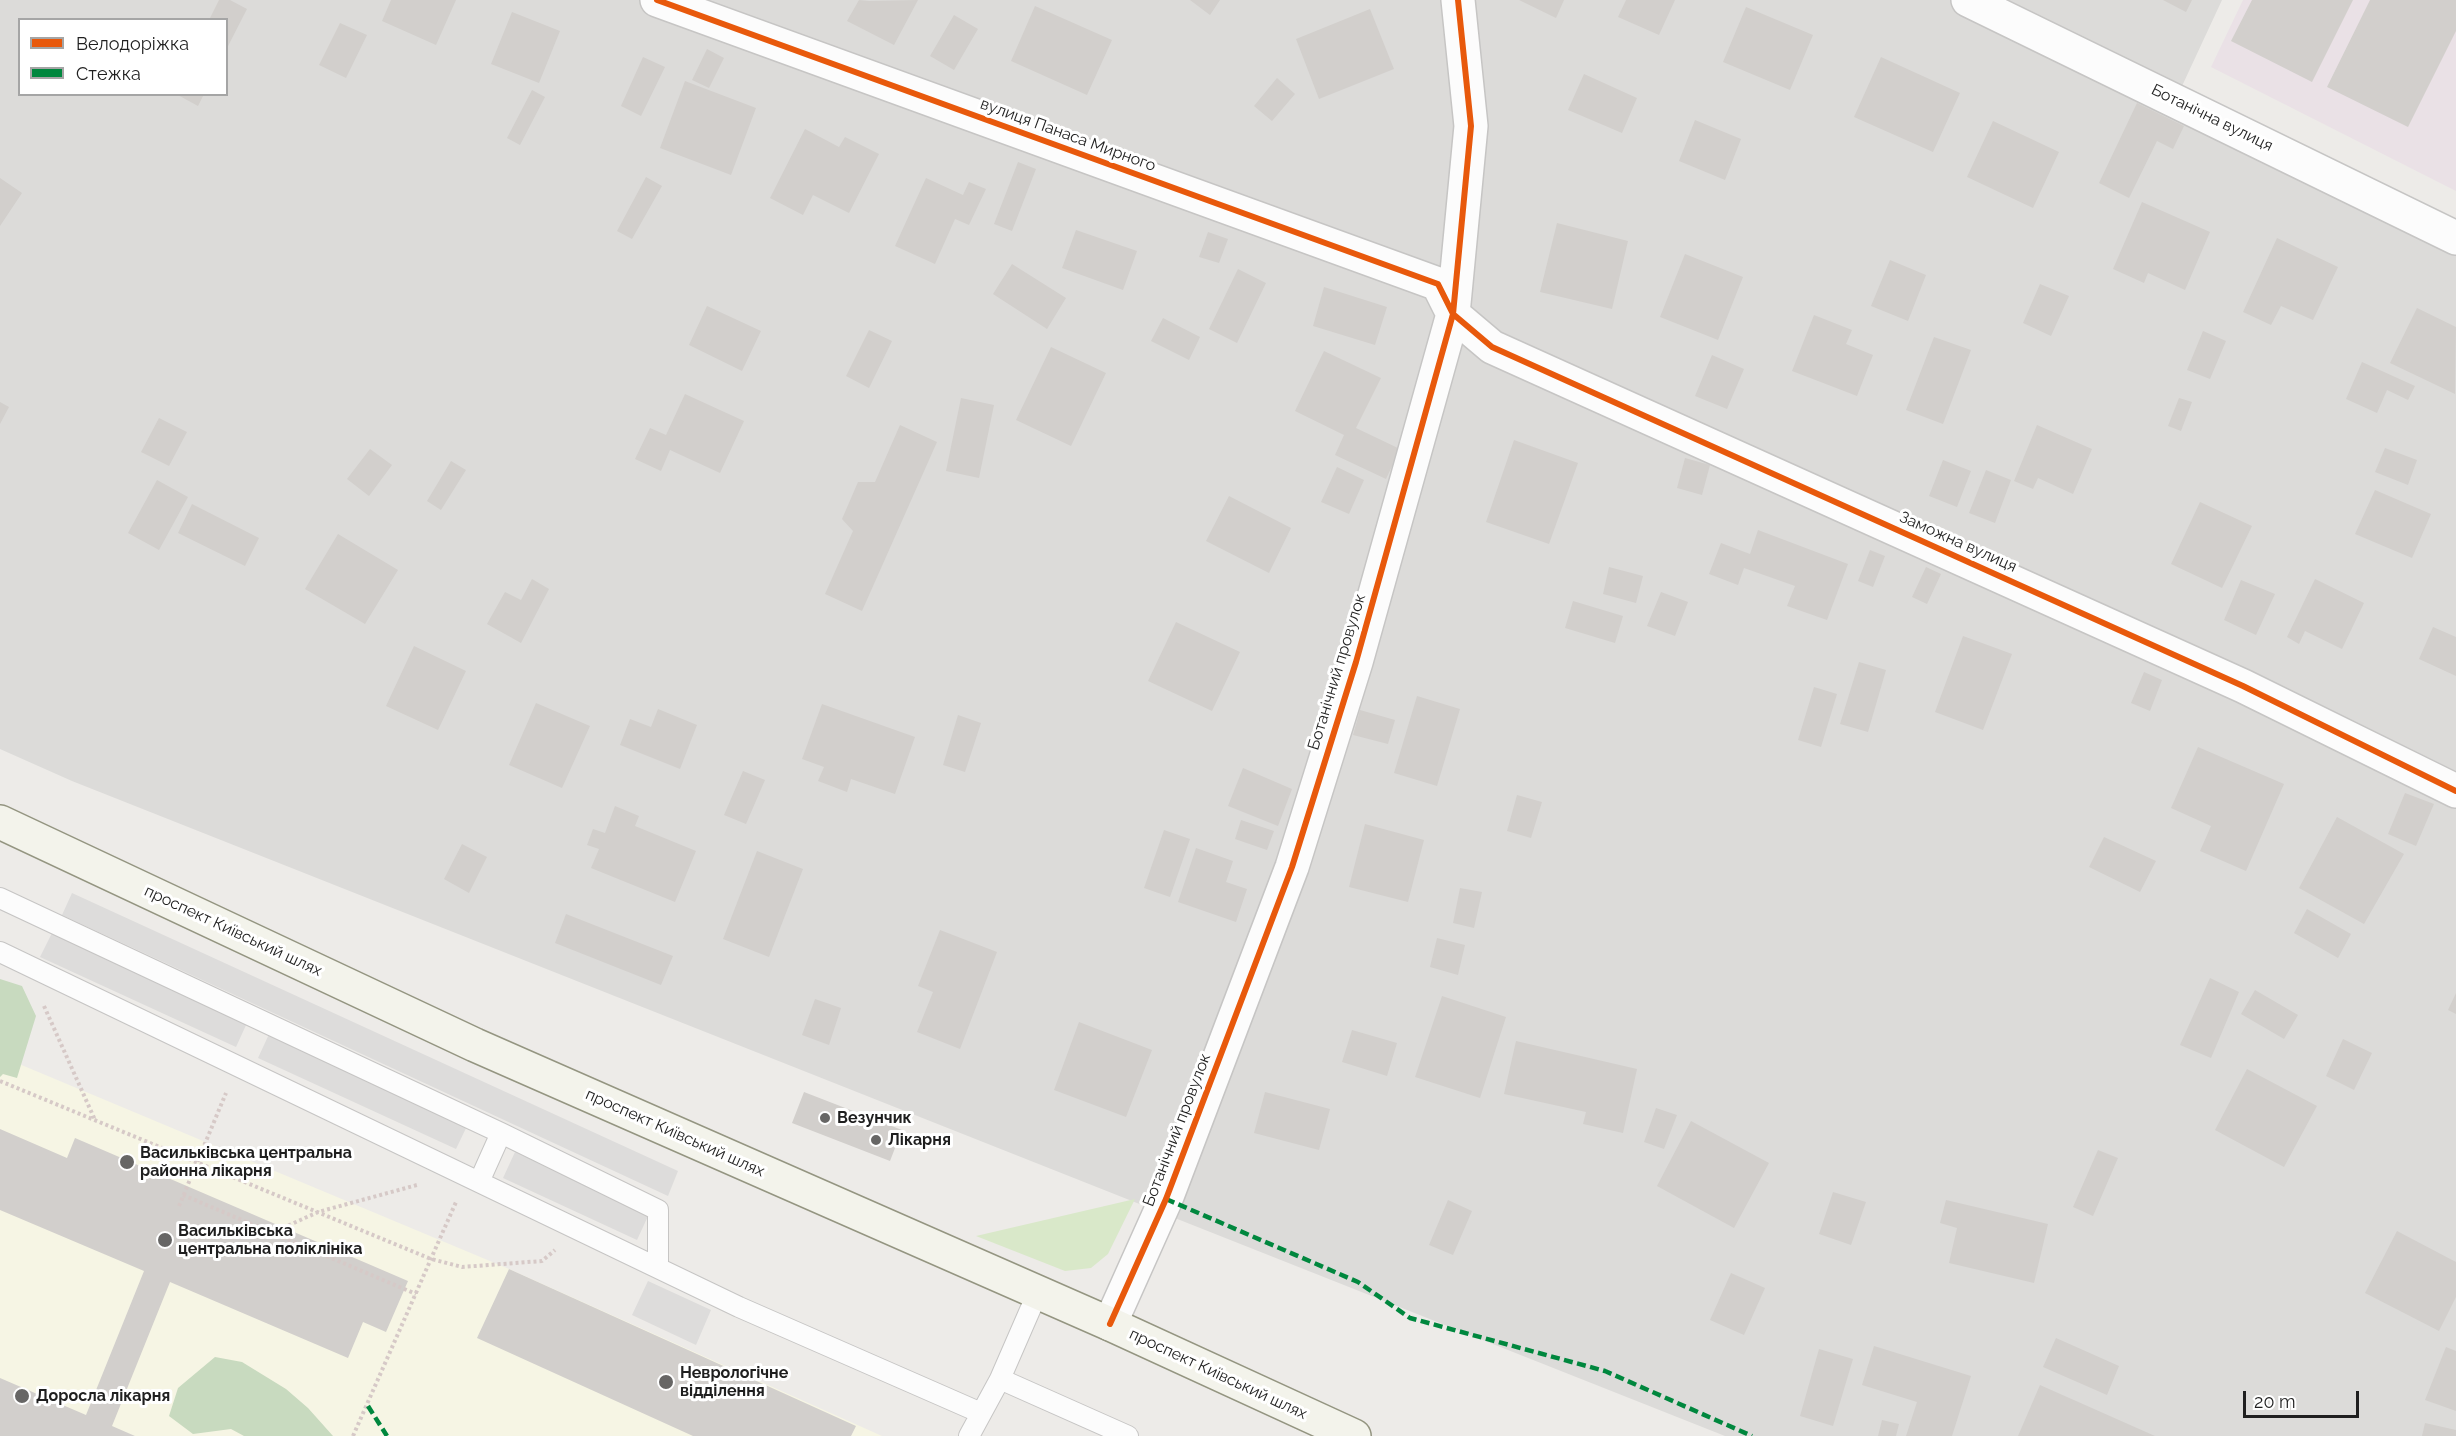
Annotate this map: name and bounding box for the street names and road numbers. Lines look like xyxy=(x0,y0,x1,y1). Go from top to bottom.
street label: Ботанічна вулиця xyxy=(2148,80,2276,156)
street label: вулиця Панаса Мирного xyxy=(978,94,1158,176)
street label: Заможна вулиця xyxy=(1896,508,2020,576)
street label: Ботанічний провулок xyxy=(1304,592,1370,752)
street label: проспект Київський шлях xyxy=(141,881,325,981)
street label: Ботанічний провулок xyxy=(1139,1051,1215,1209)
street label: проспект Київський шлях xyxy=(583,1085,767,1181)
street label: проспект Київський шлях xyxy=(1126,1324,1310,1424)

